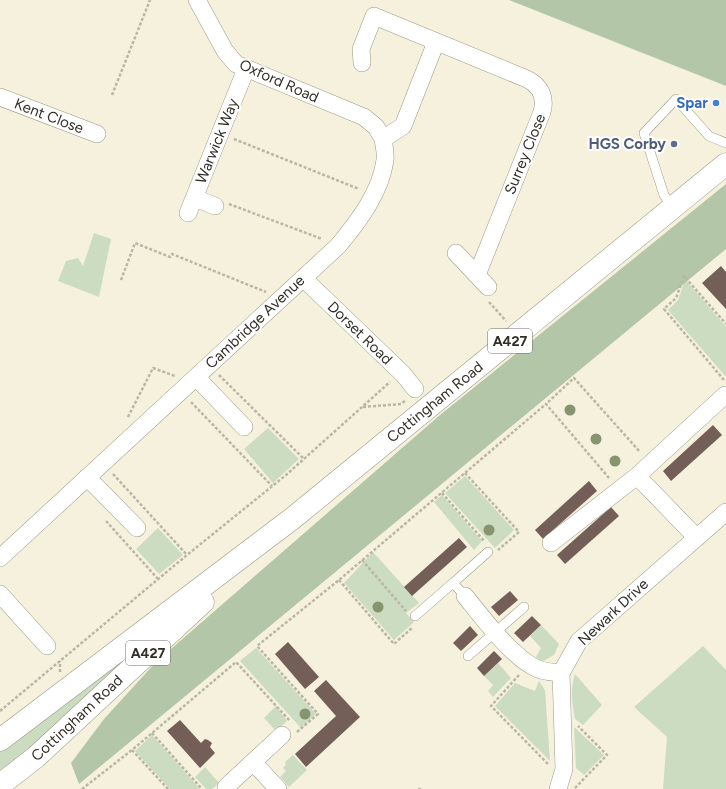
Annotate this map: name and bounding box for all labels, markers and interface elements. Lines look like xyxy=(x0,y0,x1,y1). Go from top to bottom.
street label: Oxford Road xyxy=(236,55,322,107)
place label: Spar xyxy=(676,94,708,112)
street label: Kent Close xyxy=(12,95,86,137)
street label: Warwick Way xyxy=(192,96,242,186)
marker: Spar xyxy=(711,98,721,108)
street label: Surrey Close xyxy=(501,111,549,197)
place label: HGS Corby xyxy=(588,135,666,153)
marker: HGS Corby xyxy=(669,139,679,149)
street label: Cambridge Avenue xyxy=(202,271,308,373)
street label: Dorset Road xyxy=(324,298,396,368)
road number: A427 xyxy=(488,329,532,353)
street label: Cottingham Road xyxy=(383,358,487,446)
street label: Newark Drive xyxy=(574,575,652,649)
road number: A427 xyxy=(126,641,170,665)
street label: Cottingham Road xyxy=(28,671,126,765)

